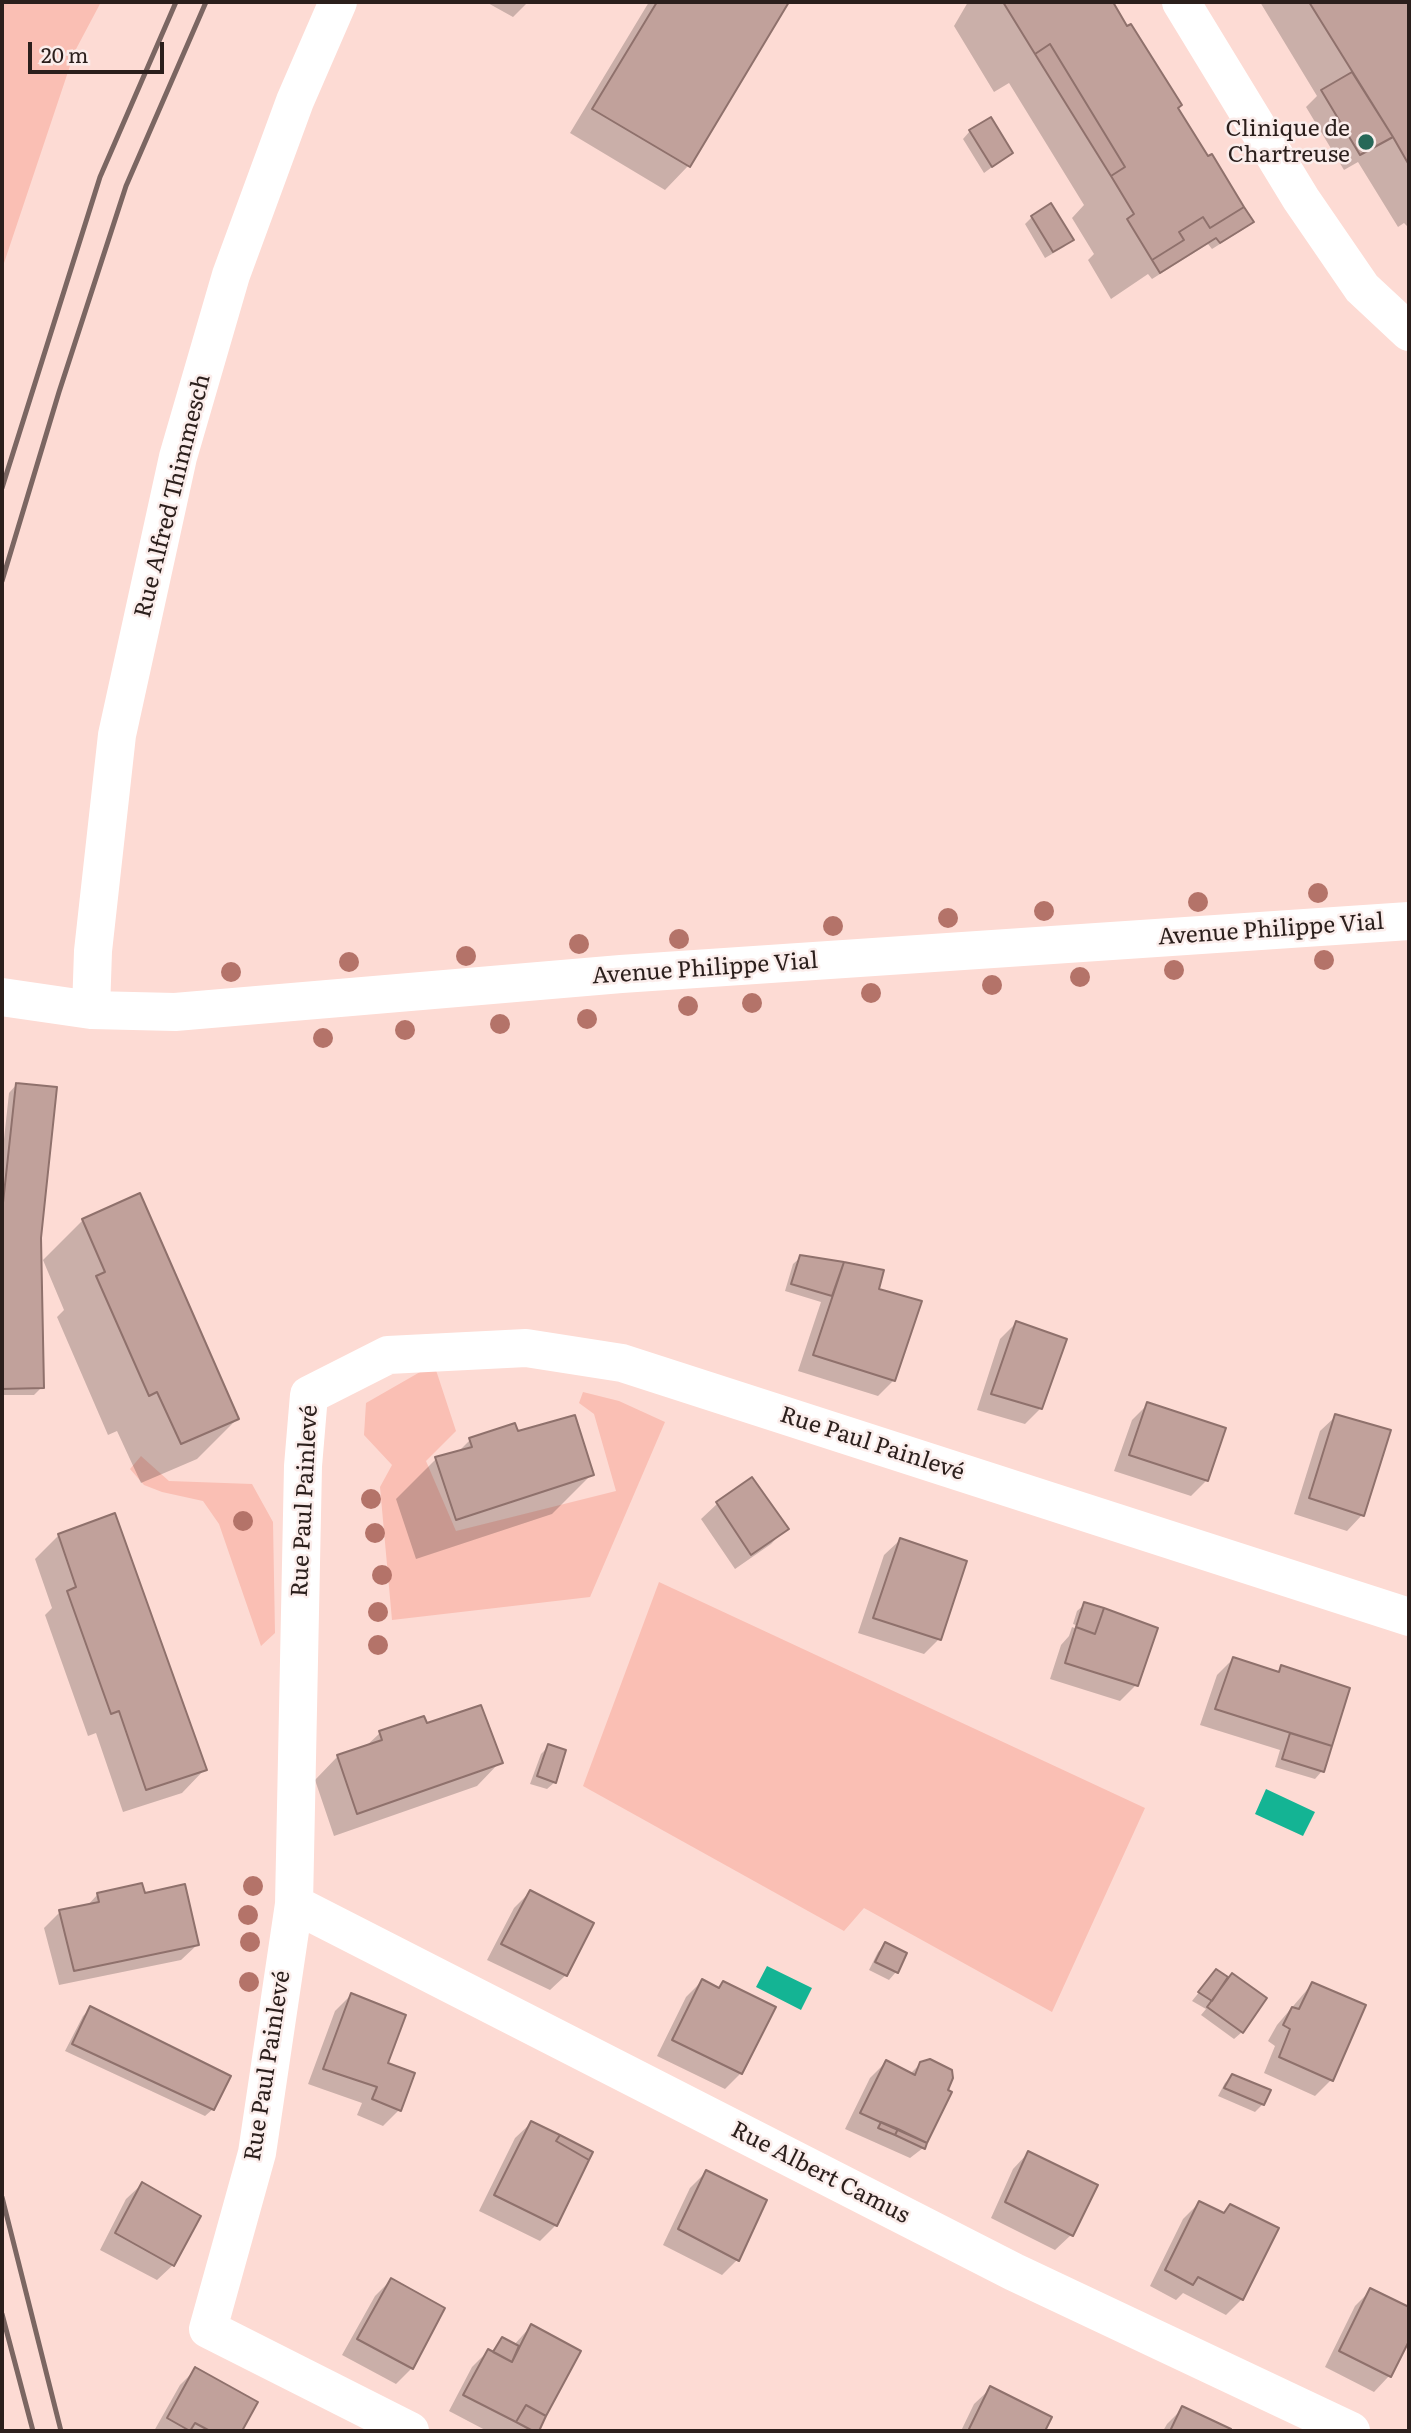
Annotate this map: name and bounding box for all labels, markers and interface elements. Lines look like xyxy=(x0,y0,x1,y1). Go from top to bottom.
scale bar xyxy=(32,28,168,72)
text: 20 m xyxy=(41,38,88,69)
place label: Clinique de Chartreuse xyxy=(1225,115,1350,169)
marker: Clinique de Chartreuse xyxy=(1356,132,1376,152)
street label: Rue Alfred Thimmesch xyxy=(129,371,217,621)
street label: Avenue Philippe Vial xyxy=(1157,908,1385,952)
street label: Avenue Philippe Vial xyxy=(591,947,819,991)
street label: Rue Paul Painlevé xyxy=(776,1401,968,1487)
street label: Rue Paul Painlevé xyxy=(286,1404,324,1598)
street label: Rue Paul Painlevé xyxy=(239,1969,297,2163)
street label: Rue Albert Camus xyxy=(726,2116,914,2230)

